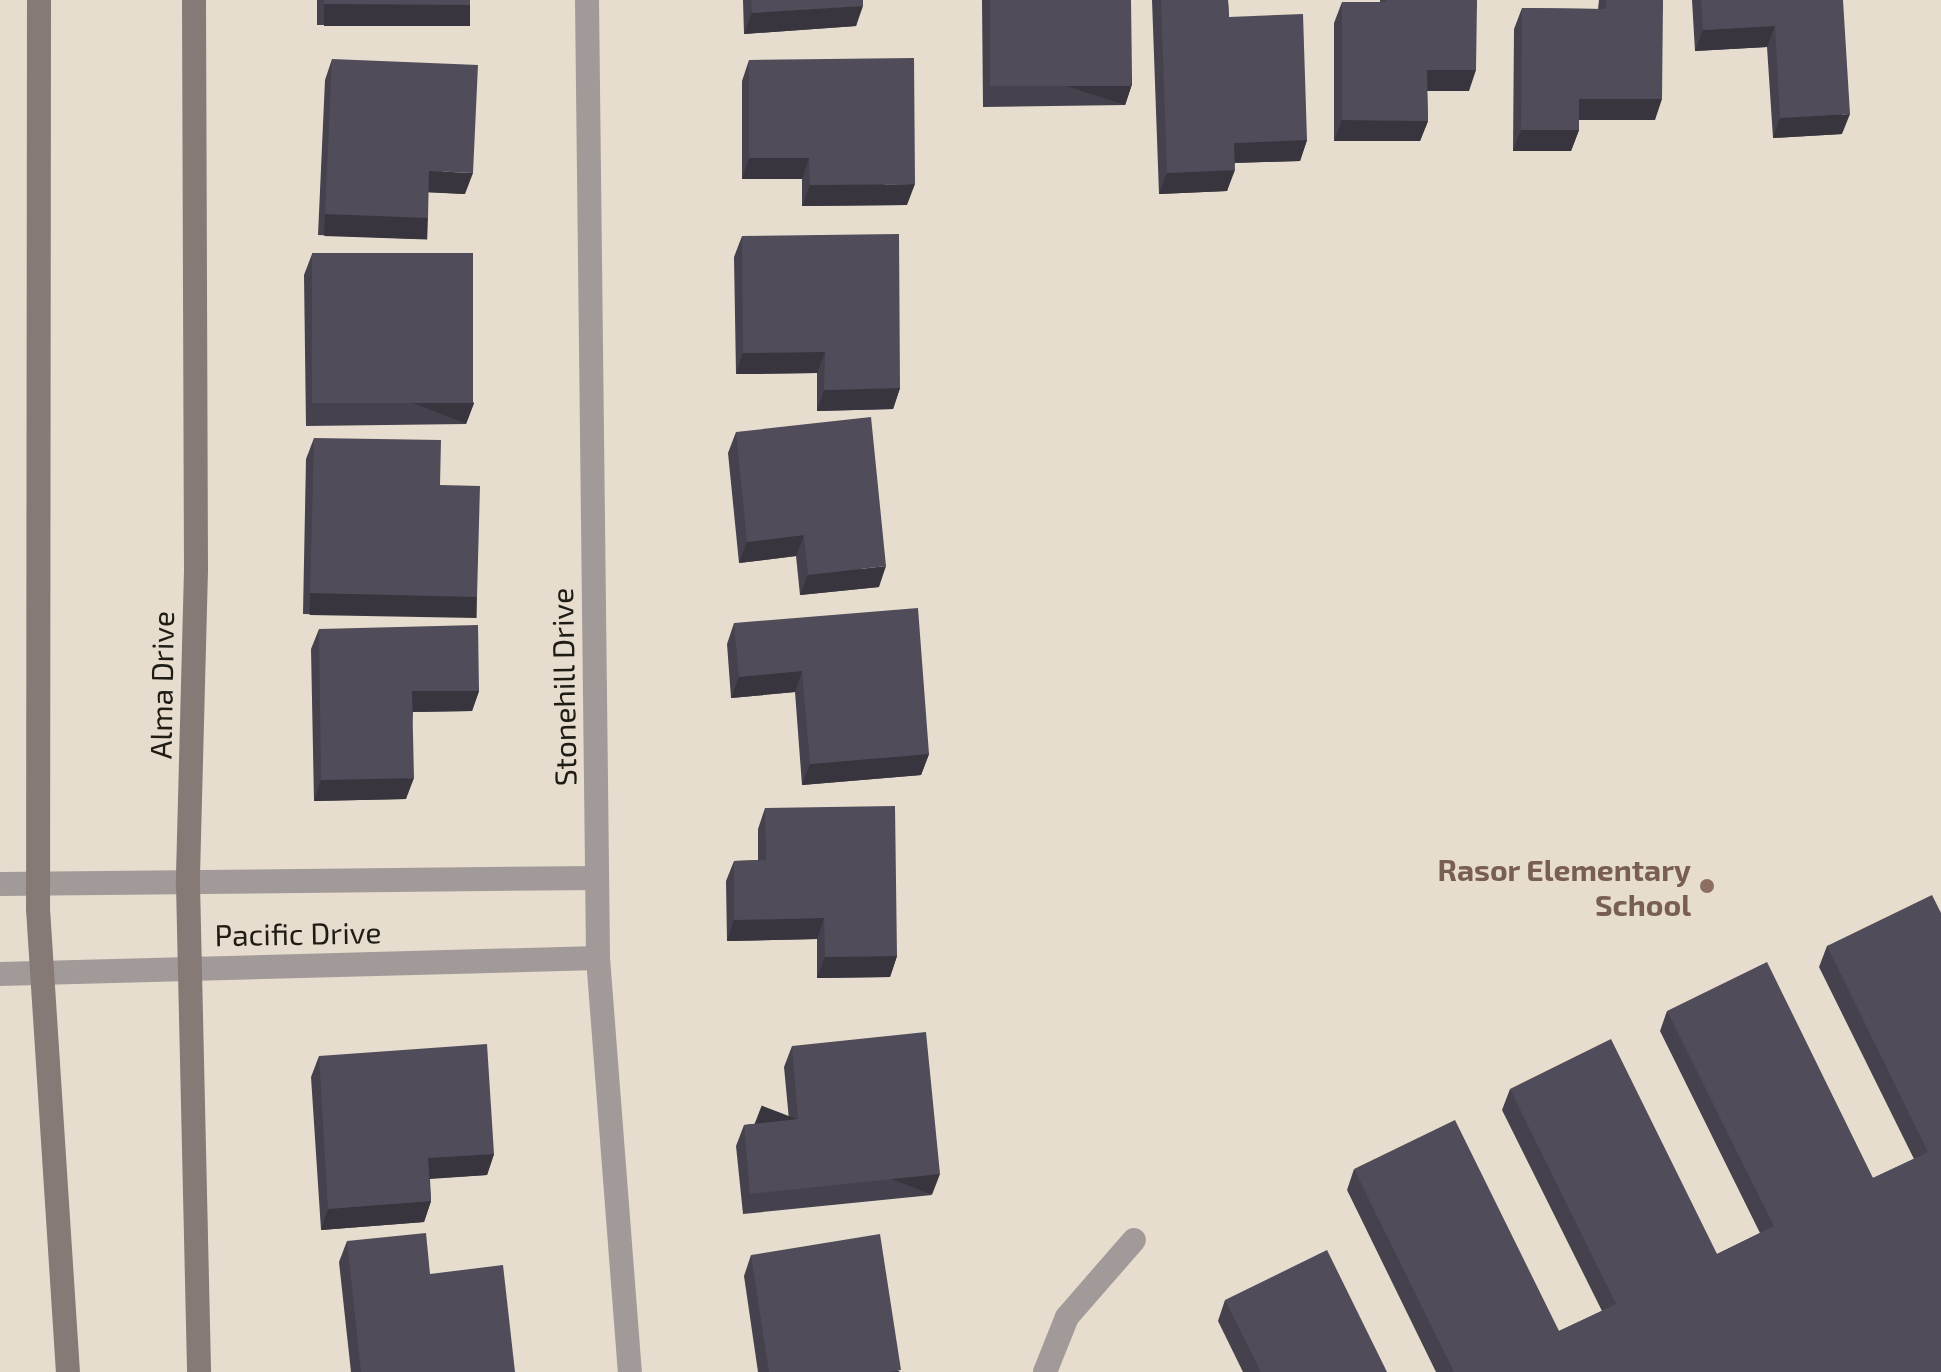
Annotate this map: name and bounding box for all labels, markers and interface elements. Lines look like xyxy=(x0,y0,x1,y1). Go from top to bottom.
street label: Stonehill Drive xyxy=(543,587,583,787)
street label: Alma Drive xyxy=(142,611,180,759)
place label: Rasor Elementary School xyxy=(1437,851,1691,922)
marker: Rasor Elementary School xyxy=(1698,877,1716,895)
street label: Pacific Drive xyxy=(214,914,382,952)

